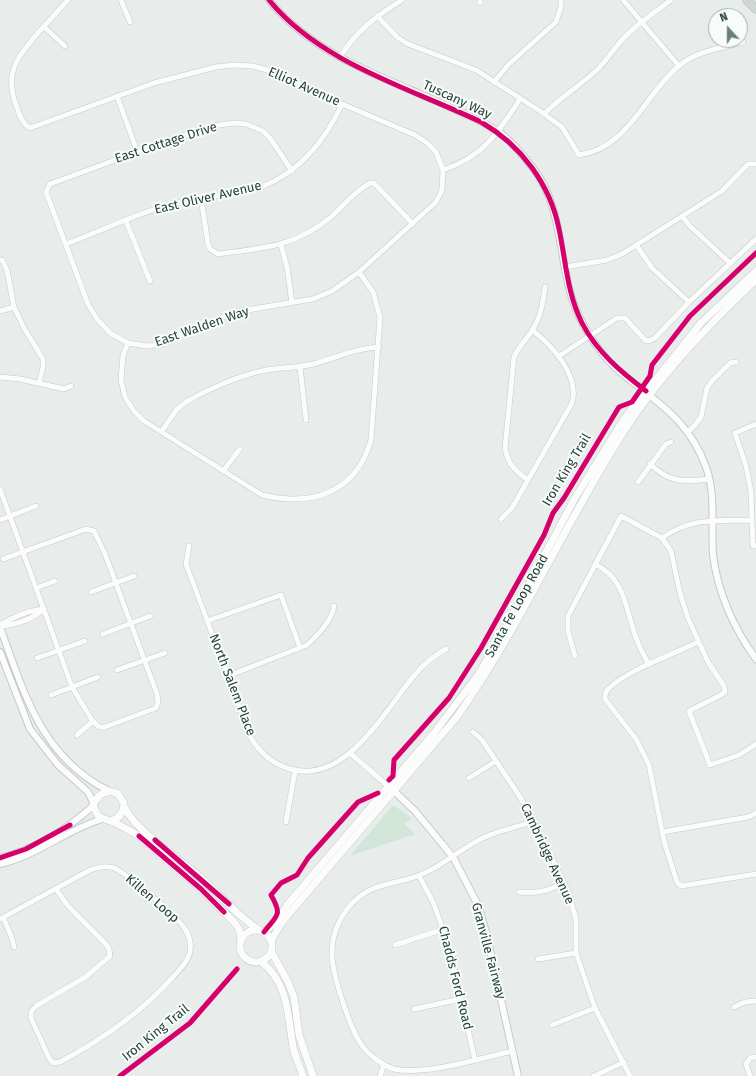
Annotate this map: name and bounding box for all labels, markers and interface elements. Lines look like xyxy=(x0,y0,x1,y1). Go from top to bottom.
north arrow xyxy=(708,8,748,48)
text: N xyxy=(718,10,730,25)
street label: Elliot Avenue xyxy=(266,64,342,110)
street label: Tuscany Way xyxy=(420,77,494,123)
street label: East Cottage Drive xyxy=(113,119,219,167)
street label: East Oliver Avenue xyxy=(153,178,263,218)
street label: East Walden Way xyxy=(153,304,251,350)
street label: Iron King Trail xyxy=(539,431,595,509)
street label: Santa Fe Loop Road xyxy=(482,552,552,660)
street label: North Salem Place xyxy=(205,632,259,738)
street label: Cambridge Avenue xyxy=(517,801,577,907)
street label: Killen Loop xyxy=(122,871,182,927)
street label: Granville Fairway xyxy=(468,901,508,1001)
street label: Chadds Ford Road xyxy=(435,925,475,1031)
street label: Iron King Trail xyxy=(119,1001,193,1065)

